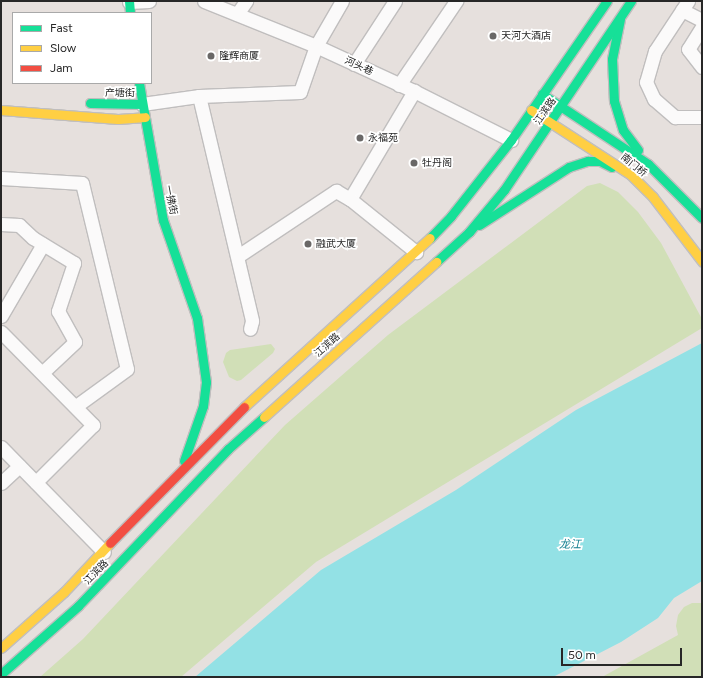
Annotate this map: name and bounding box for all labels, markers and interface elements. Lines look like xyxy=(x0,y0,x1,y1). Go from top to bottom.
legend xyxy=(12,12,152,84)
text: Fast xyxy=(50,21,73,35)
place label: 天河大酒店 xyxy=(501,30,551,42)
marker: 天河大酒店 xyxy=(488,31,498,41)
text: Slow xyxy=(50,41,76,55)
place label: 隆辉商厦 xyxy=(219,50,259,62)
marker: 隆辉商厦 xyxy=(206,51,216,61)
street label: 河头巷 xyxy=(343,54,375,78)
text: Jam xyxy=(50,61,73,75)
street label: 产塘街 xyxy=(105,87,135,99)
street label: 江滨路 xyxy=(531,95,559,127)
place label: 永福苑 xyxy=(368,132,398,144)
marker: 永福苑 xyxy=(355,133,365,143)
street label: 南门桥 xyxy=(619,151,649,179)
place label: 牡丹阁 xyxy=(422,157,452,169)
marker: 牡丹阁 xyxy=(409,158,419,168)
street label: 一拂街 xyxy=(162,184,180,216)
place label: 融武大厦 xyxy=(316,238,356,250)
marker: 融武大厦 xyxy=(303,239,313,249)
street label: 江滨路 xyxy=(312,331,342,359)
water label: 龙江 xyxy=(559,538,581,552)
street label: 江滨路 xyxy=(81,557,111,587)
scale bar xyxy=(563,640,684,666)
text: 50 m xyxy=(568,648,596,662)

